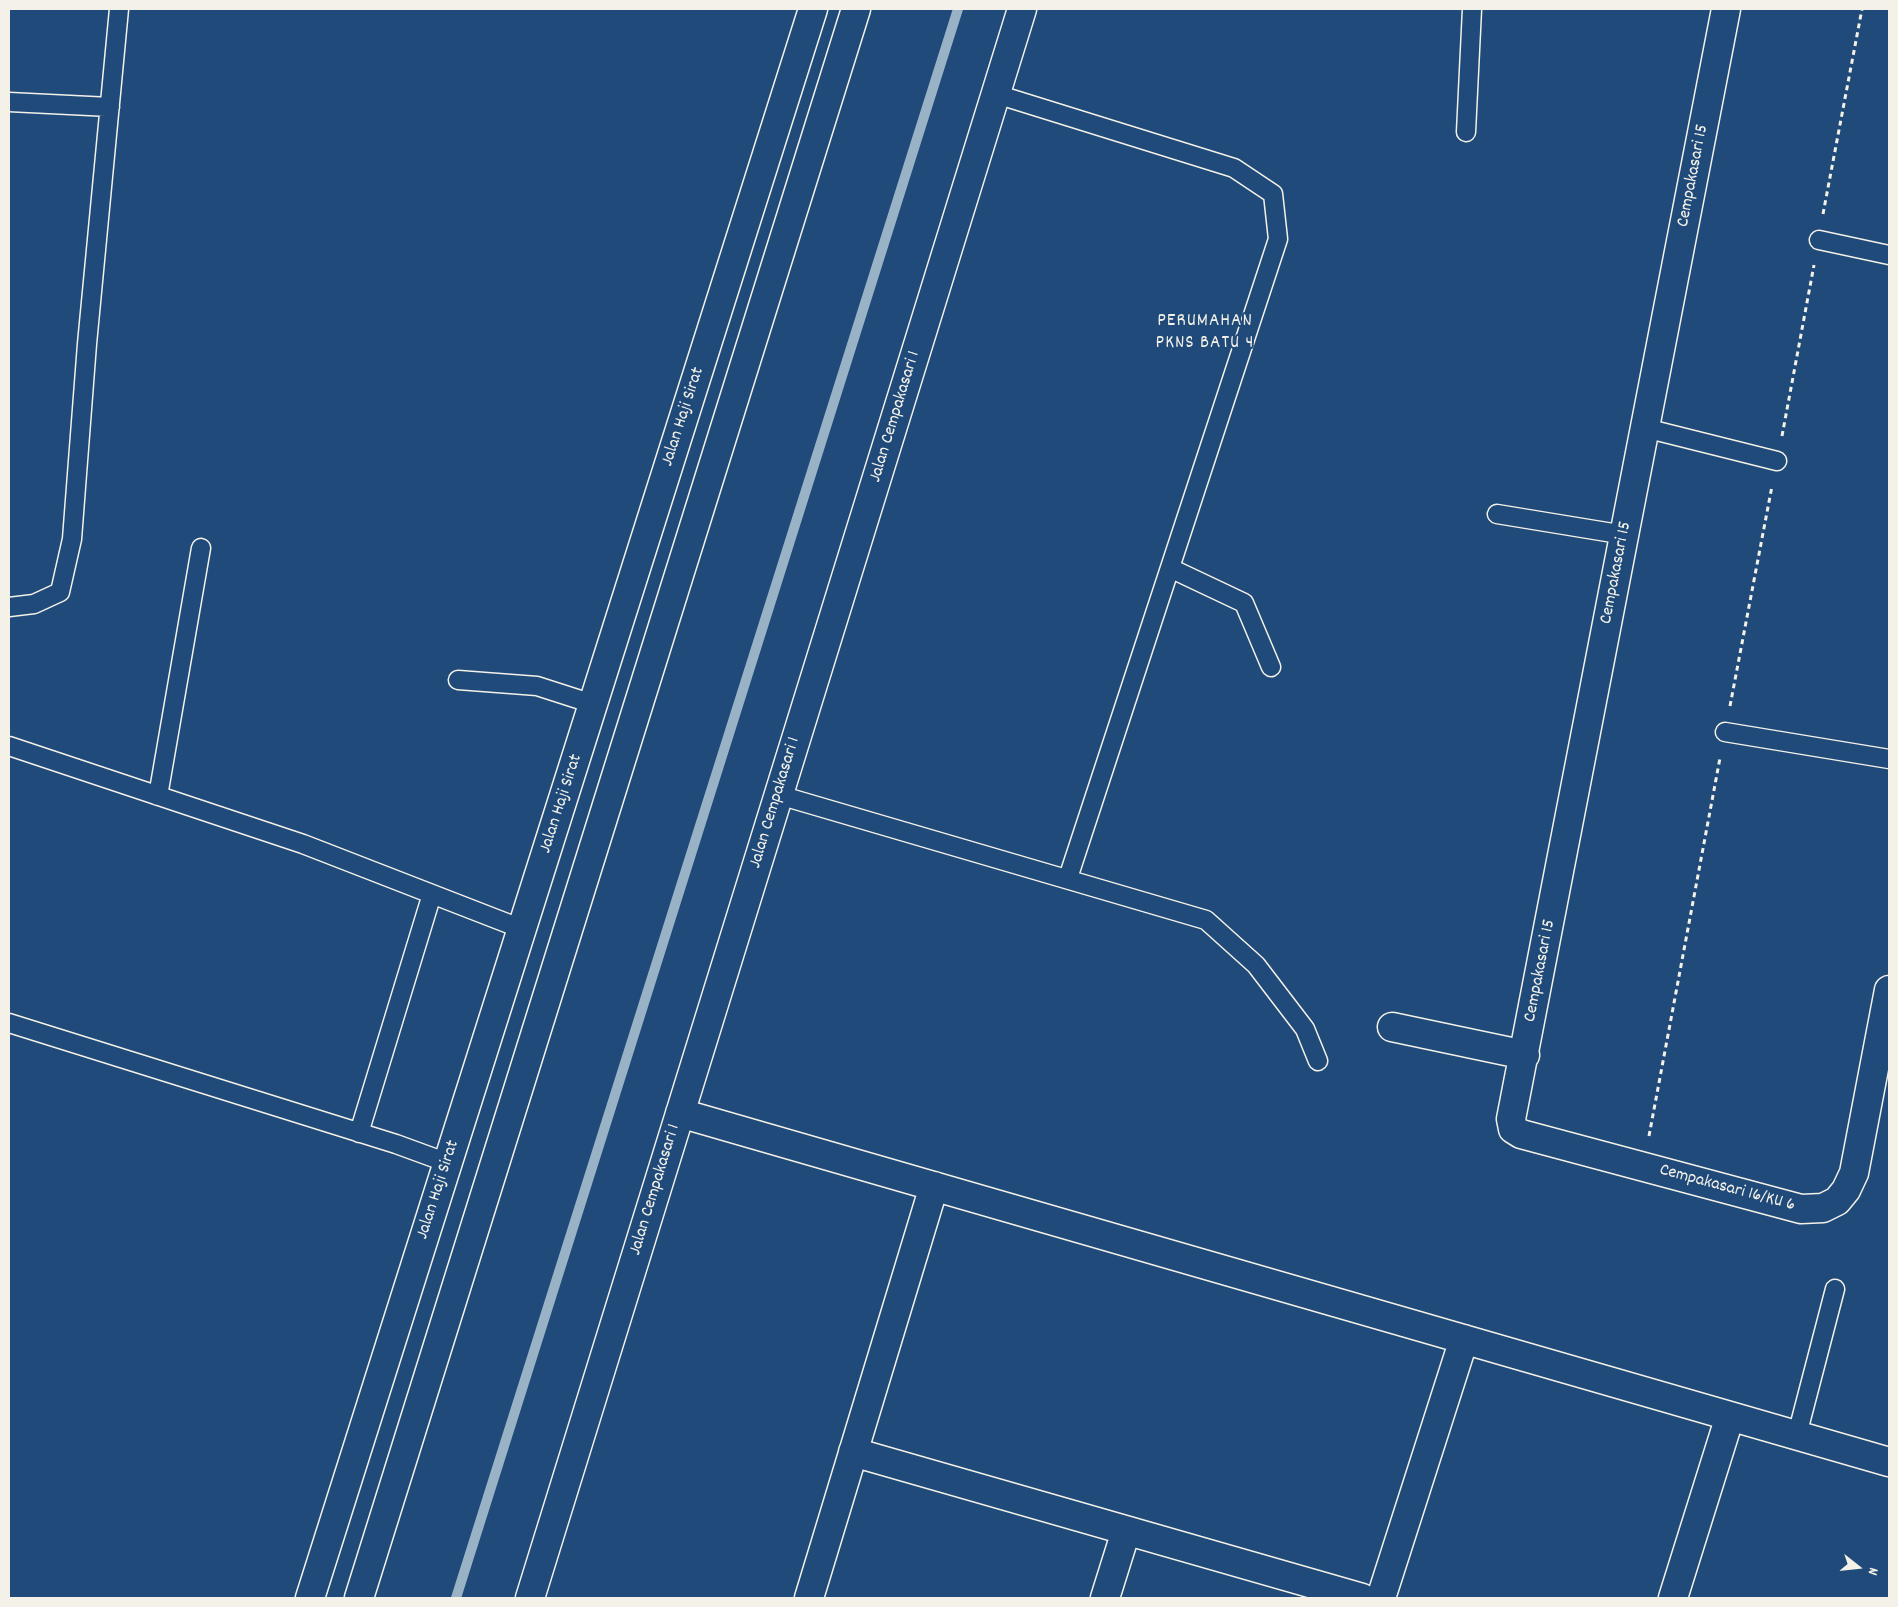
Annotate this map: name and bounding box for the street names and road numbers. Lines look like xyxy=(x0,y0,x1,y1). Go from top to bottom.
street label: Cempakasari 15 xyxy=(1673,123,1715,229)
street label: Jalan Cempakasari 1 xyxy=(866,349,926,485)
street label: Jalan Haji Sirat xyxy=(658,365,710,469)
street label: Cempakasari 15 xyxy=(1596,520,1638,626)
street label: Jalan Cempakasari 1 xyxy=(746,735,806,871)
street label: Jalan Haji Sirat xyxy=(536,752,588,856)
street label: Cempakasari 15 xyxy=(1520,918,1562,1024)
street label: Jalan Cempakasari 1 xyxy=(626,1122,686,1258)
street label: Jalan Haji Sirat xyxy=(413,1138,465,1242)
street label: Cempakasari 16/KU 6 xyxy=(1657,1160,1797,1218)

